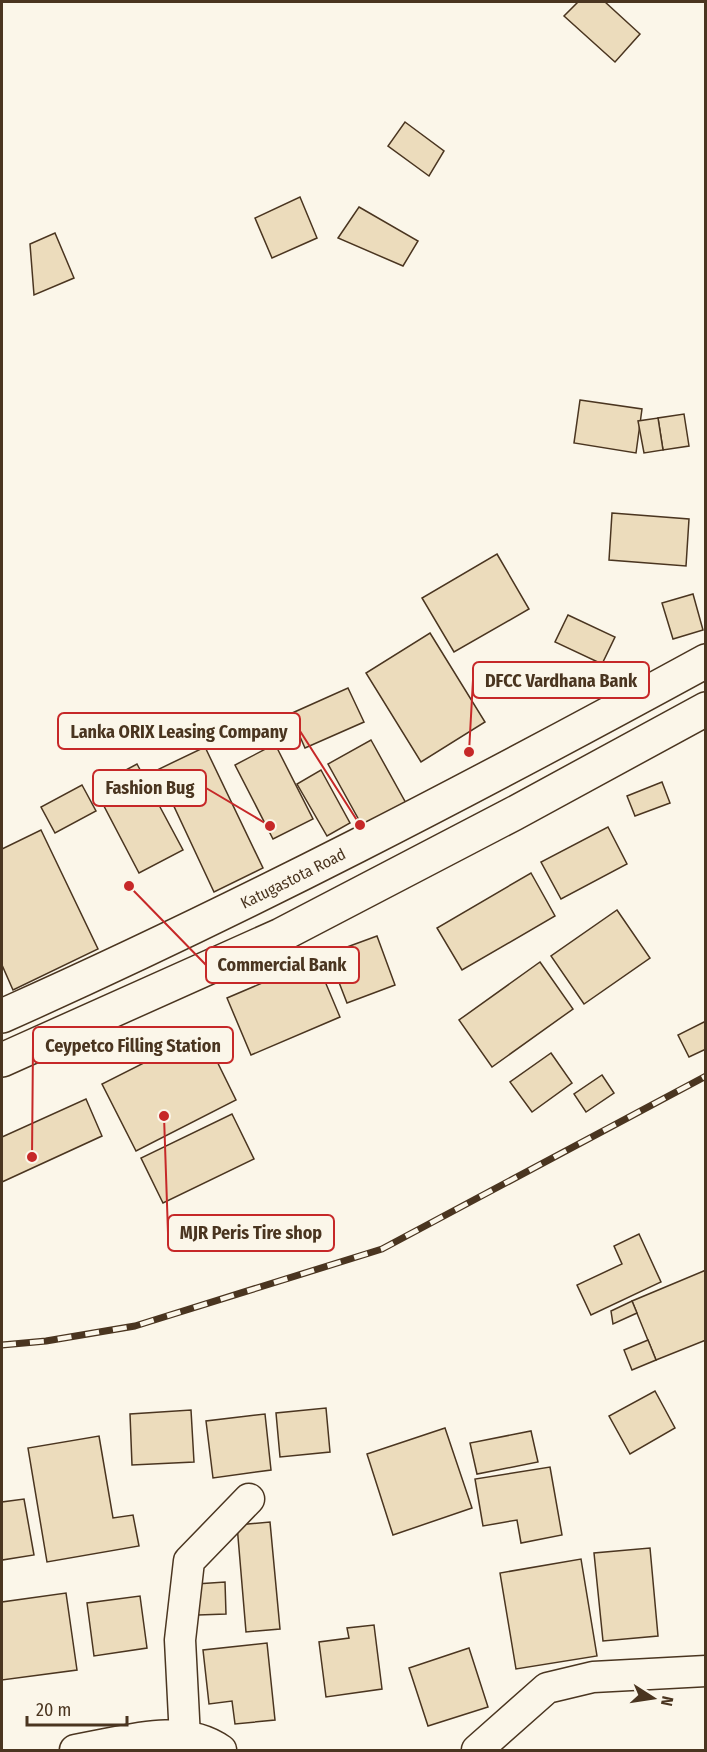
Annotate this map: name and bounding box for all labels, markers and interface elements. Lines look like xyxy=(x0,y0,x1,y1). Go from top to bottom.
callout: DFCC Vardhana Bank xyxy=(473,662,649,698)
text: DFCC Vardhana Bank xyxy=(485,670,638,692)
callout: Lanka ORIX Leasing Company xyxy=(58,713,300,749)
text: Lanka ORIX Leasing Company xyxy=(70,721,288,743)
callout: Fashion Bug xyxy=(93,770,206,806)
text: Fashion Bug xyxy=(106,777,194,799)
street label: Katugastota Road xyxy=(237,844,349,913)
callout: Commercial Bank xyxy=(206,947,359,983)
text: Commercial Bank xyxy=(218,954,347,976)
callout: Ceypetco Filling Station xyxy=(33,1027,233,1063)
text: Ceypetco Filling Station xyxy=(45,1035,221,1057)
callout: MJR Peris Tire shop xyxy=(168,1215,334,1251)
text: MJR Peris Tire shop xyxy=(180,1222,322,1244)
north arrow xyxy=(623,1668,683,1728)
scale bar xyxy=(27,1689,128,1727)
text: N xyxy=(657,1694,677,1708)
text: 20 m xyxy=(36,1699,71,1721)

